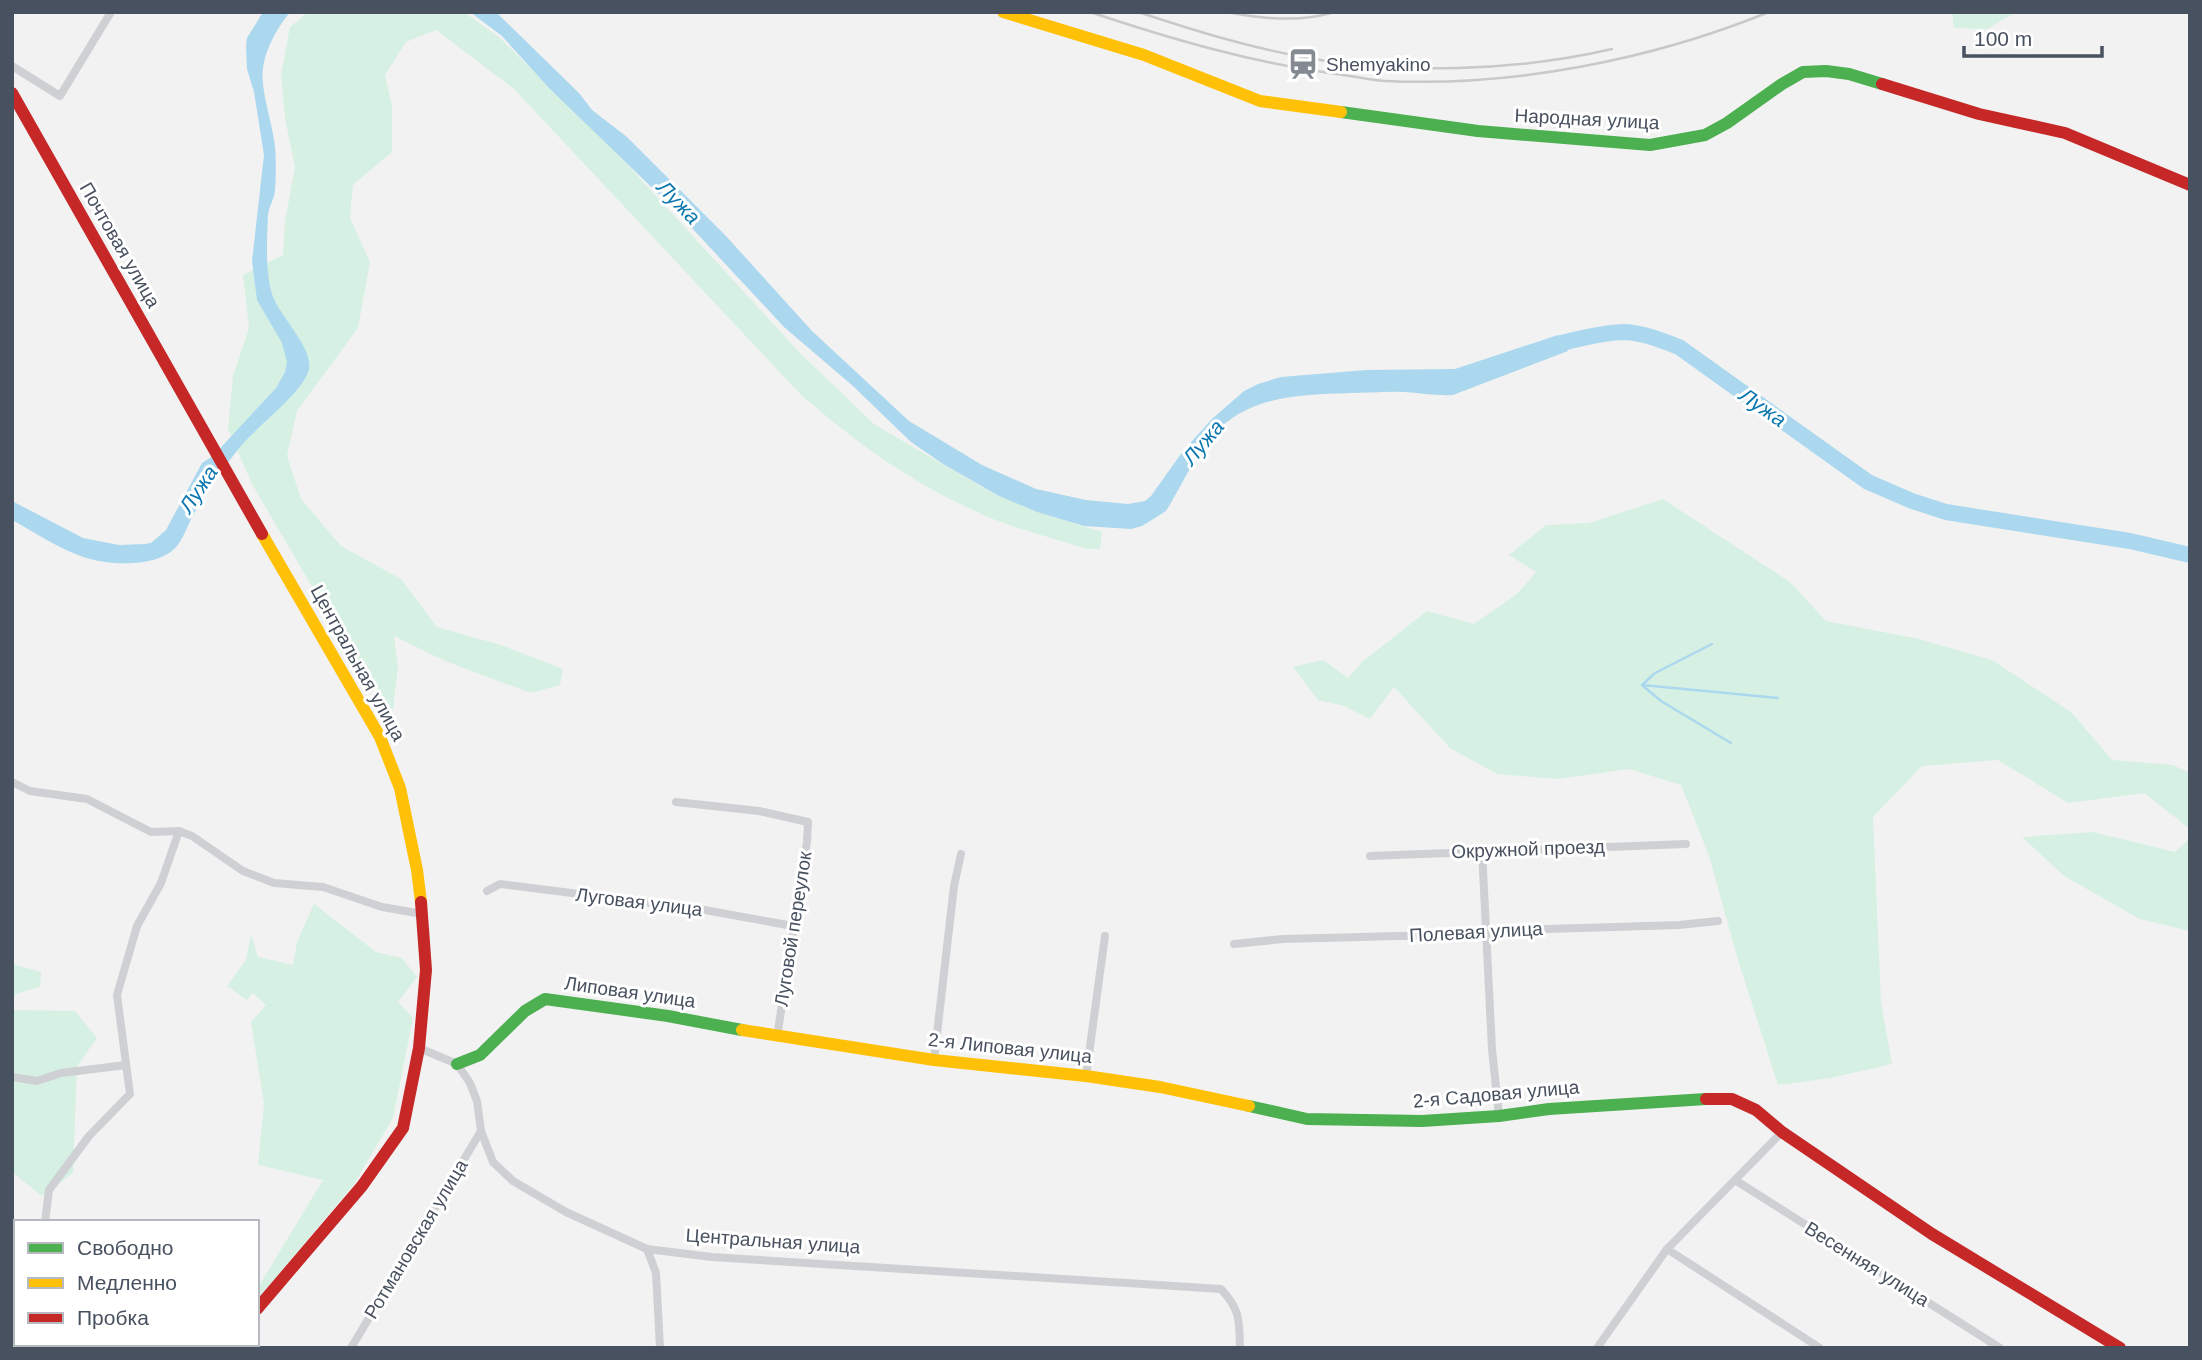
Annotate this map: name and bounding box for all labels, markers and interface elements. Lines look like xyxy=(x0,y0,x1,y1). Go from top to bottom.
scale bar xyxy=(1964,14,2102,58)
text: 100 m xyxy=(1974,27,2032,50)
station icon: Shemyakino xyxy=(1286,47,1320,81)
place label: Shemyakino xyxy=(1326,54,1431,75)
street label: Народная улица xyxy=(1514,105,1660,133)
water label: Лужа xyxy=(652,174,705,228)
street label: Почтовая улица xyxy=(76,179,165,312)
water label: Лужа xyxy=(1734,382,1791,431)
water label: Лужа xyxy=(1176,415,1228,471)
water label: Лужа xyxy=(173,461,222,518)
street label: Центральная улица xyxy=(306,581,410,745)
street label: Окружной проезд xyxy=(1451,836,1605,862)
street label: Луговой переулок xyxy=(770,849,816,1008)
street label: Луговая улица xyxy=(574,884,704,920)
street label: Полевая улица xyxy=(1409,918,1544,946)
street label: Липовая улица xyxy=(563,972,697,1012)
street label: 2-я Липовая улица xyxy=(927,1029,1093,1067)
street label: 2-я Садовая улица xyxy=(1412,1076,1580,1112)
street label: Ротмановская улица xyxy=(360,1155,472,1322)
street label: Весенняя улица xyxy=(1801,1217,1933,1311)
legend xyxy=(14,1220,259,1346)
street label: Центральная улица xyxy=(685,1224,861,1258)
text: Свободно xyxy=(77,1236,174,1259)
text: Медленно xyxy=(77,1271,177,1294)
text: Пробка xyxy=(77,1306,149,1329)

